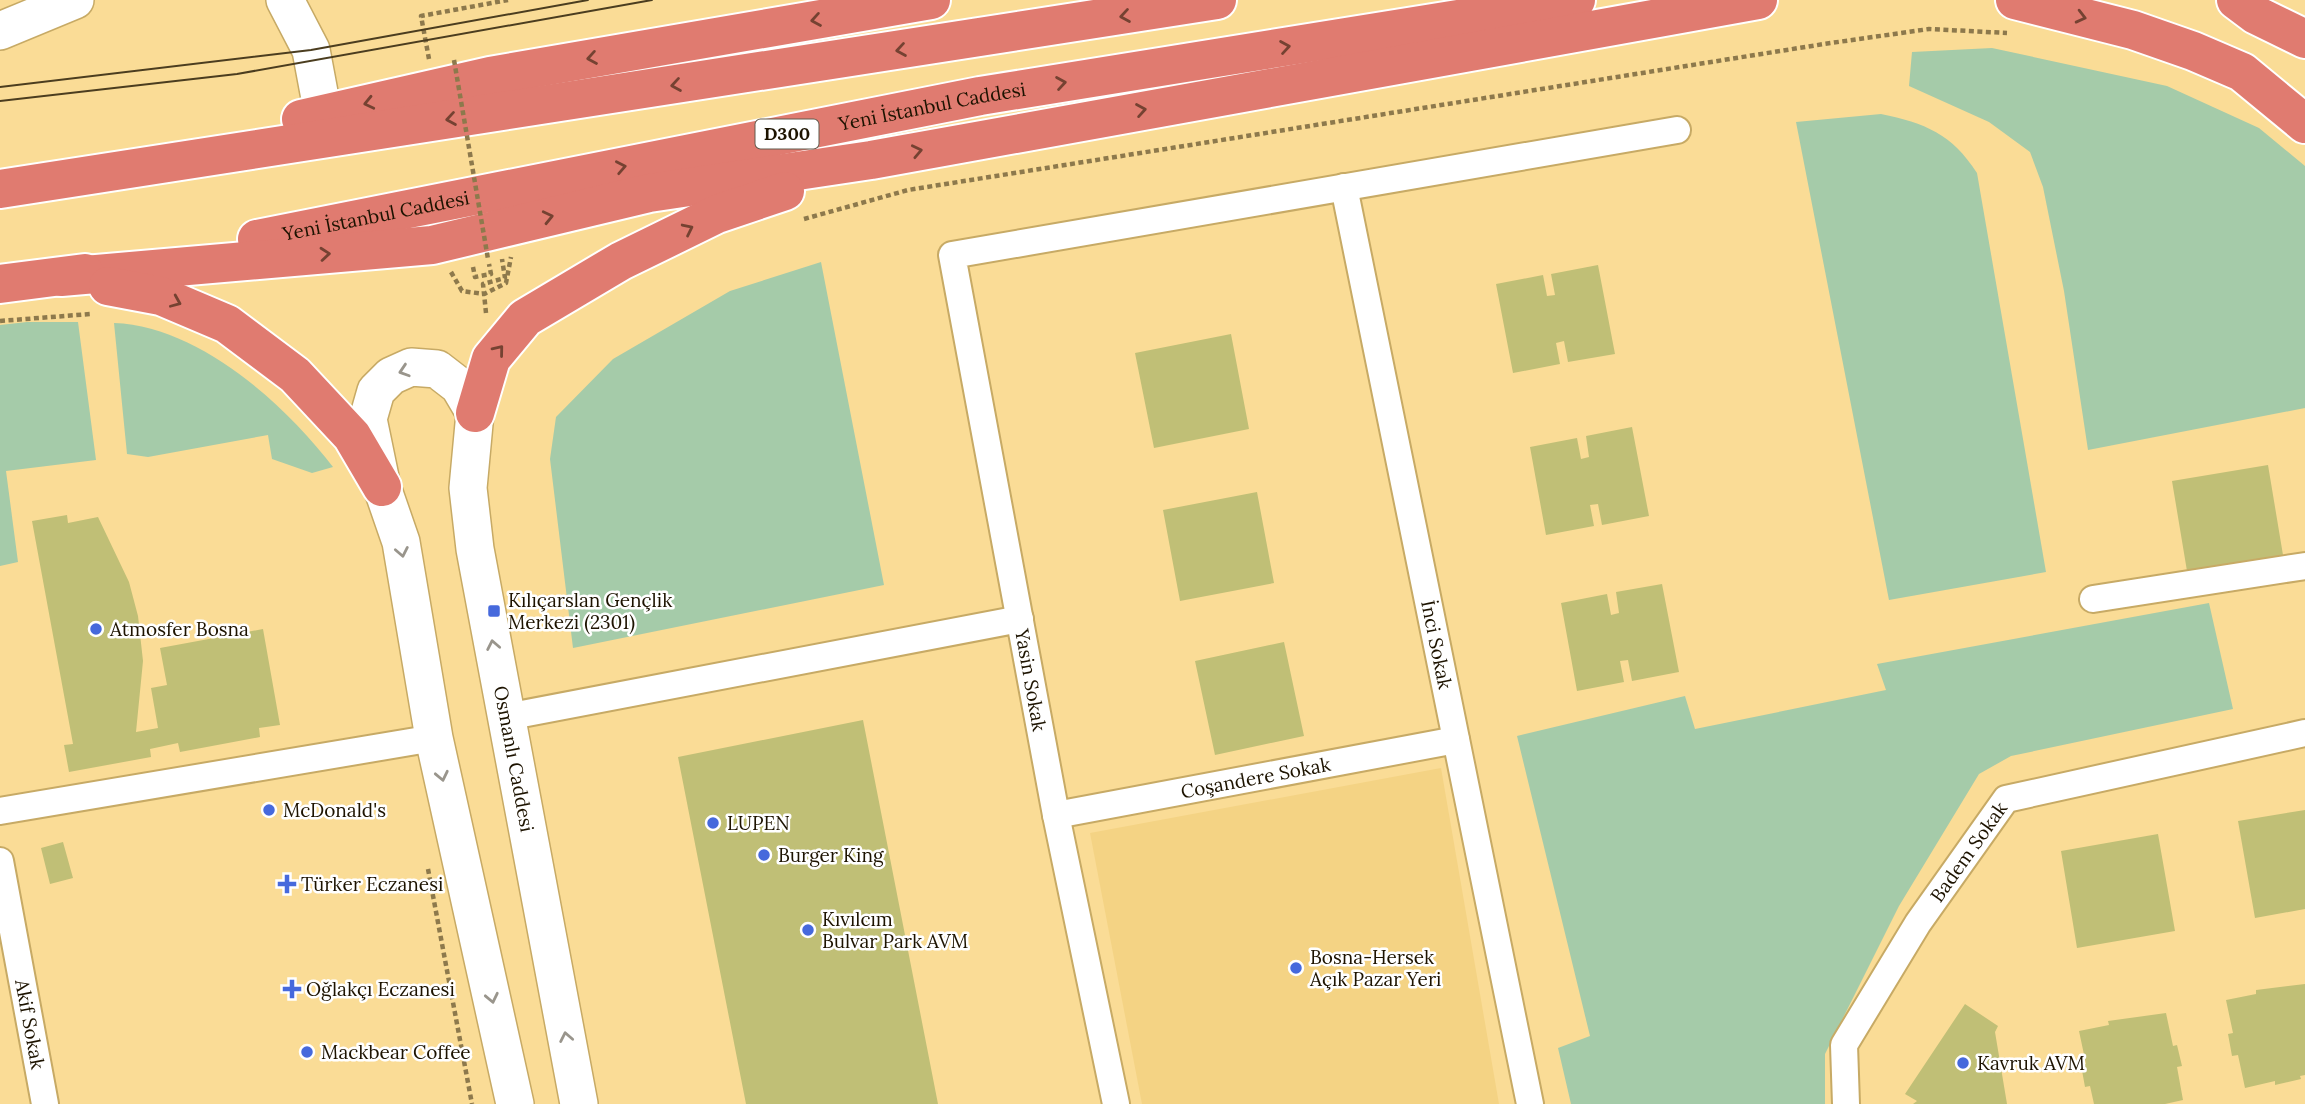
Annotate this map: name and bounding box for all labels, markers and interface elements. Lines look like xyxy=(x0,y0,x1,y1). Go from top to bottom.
one-way arrow xyxy=(1119,8,1131,23)
one-way arrow xyxy=(2075,9,2087,23)
one-way arrow xyxy=(810,12,822,27)
one-way arrow xyxy=(1279,40,1291,55)
one-way arrow xyxy=(895,42,906,57)
one-way arrow xyxy=(586,50,597,65)
one-way arrow xyxy=(1055,76,1066,91)
one-way arrow xyxy=(670,77,682,92)
street label: Yeni İstanbul Caddesi xyxy=(835,77,1027,136)
one-way arrow xyxy=(363,95,375,110)
one-way arrow xyxy=(1135,103,1146,118)
one-way arrow xyxy=(445,111,457,126)
road number: D300 xyxy=(756,119,818,148)
one-way arrow xyxy=(911,145,923,160)
one-way arrow xyxy=(615,160,627,175)
street label: Yeni İstanbul Caddesi xyxy=(279,185,471,246)
one-way arrow xyxy=(542,211,554,225)
one-way arrow xyxy=(681,223,693,237)
one-way arrow xyxy=(319,247,330,262)
one-way arrow xyxy=(168,294,181,308)
one-way arrow xyxy=(490,346,503,358)
one-way arrow xyxy=(399,363,411,378)
one-way arrow xyxy=(394,546,409,558)
place label: Kılıçarslan Gençlik Merkezi (2301) xyxy=(508,588,673,635)
street label: İnci Sokak xyxy=(1416,598,1458,692)
marker: Kılıçarslan Gençlik Merkezi (2301) xyxy=(486,603,502,619)
place label: Atmosfer Bosna xyxy=(109,617,249,641)
marker: Atmosfer Bosna xyxy=(88,621,104,637)
street label: Yasin Sokak xyxy=(1010,626,1052,734)
one-way arrow xyxy=(486,639,501,651)
street label: Osmanlı Caddesi xyxy=(489,684,540,834)
street label: Coşandere Sokak xyxy=(1179,752,1333,803)
one-way arrow xyxy=(434,770,449,782)
street label: Badem Sokak xyxy=(1925,796,2013,907)
place label: McDonald's xyxy=(283,798,386,822)
marker: McDonald's xyxy=(261,802,277,818)
place label: LUPEN xyxy=(727,811,790,835)
marker: LUPEN xyxy=(705,815,721,831)
place label: Burger King xyxy=(778,843,884,867)
marker: Burger King xyxy=(756,847,772,863)
place label: Türker Eczanesi xyxy=(301,872,443,896)
marker: Türker Eczanesi xyxy=(279,876,295,892)
place label: Kıvılcım Bulvar Park AVM xyxy=(822,907,968,953)
marker: Kıvılcım Bulvar Park AVM xyxy=(800,922,816,938)
place label: Bosna-Hersek Açık Pazar Yeri xyxy=(1309,945,1441,991)
marker: Bosna-Hersek Açık Pazar Yeri xyxy=(1288,960,1304,976)
street label: Akif Sokak xyxy=(10,976,50,1072)
place label: Oğlakçı Eczanesi xyxy=(306,977,455,1001)
marker: Oğlakçı Eczanesi xyxy=(284,981,300,997)
one-way arrow xyxy=(483,992,498,1004)
one-way arrow xyxy=(560,1031,575,1043)
place label: Mackbear Coffee xyxy=(321,1040,471,1064)
marker: Mackbear Coffee xyxy=(299,1044,315,1060)
place label: Kavruk AVM xyxy=(1977,1051,2085,1075)
marker: Kavruk AVM xyxy=(1955,1055,1971,1071)

